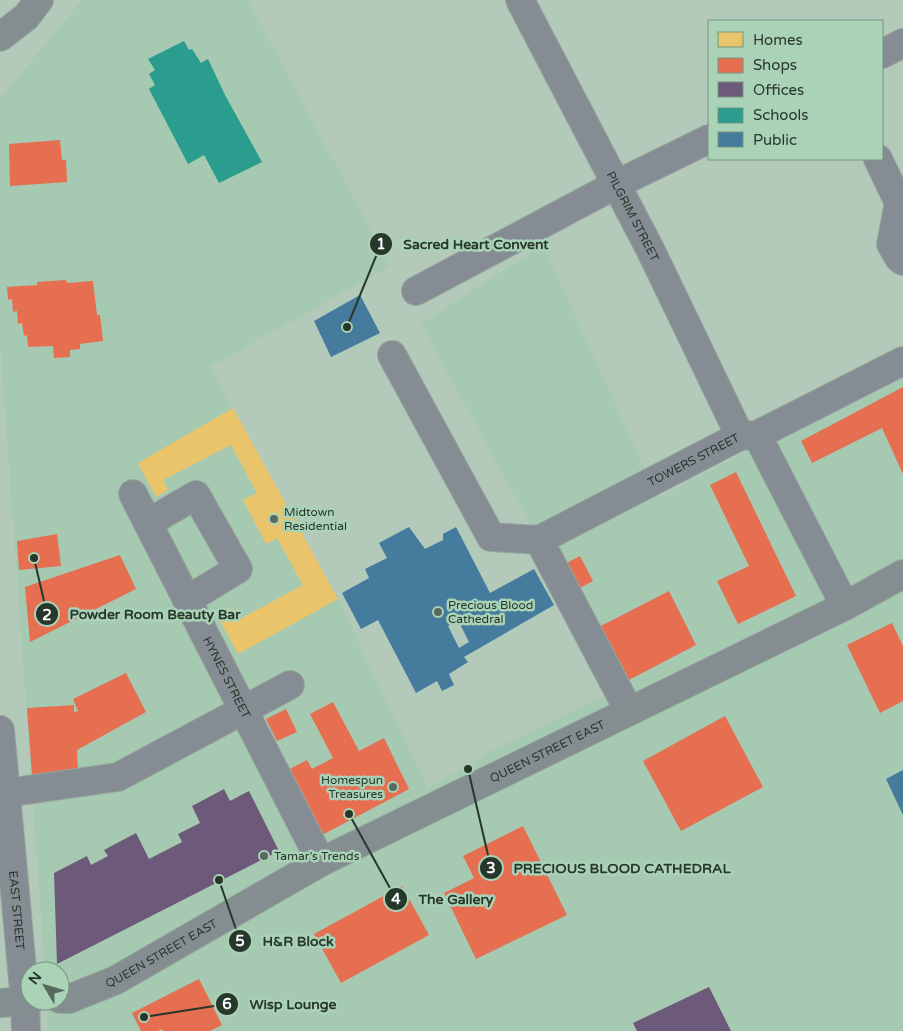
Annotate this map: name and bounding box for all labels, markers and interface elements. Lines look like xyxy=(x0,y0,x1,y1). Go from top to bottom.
legend xyxy=(708,20,883,160)
text: Homes xyxy=(753,31,803,49)
text: Shops xyxy=(753,56,797,74)
text: Offices xyxy=(753,81,804,99)
text: Schools xyxy=(753,106,809,124)
text: Public xyxy=(753,131,797,149)
street label: PILGRIM STREET xyxy=(604,169,662,264)
callout: Sacred Heart Convent xyxy=(368,230,559,259)
text: 1 xyxy=(376,235,386,253)
text: Sacred Heart Convent xyxy=(403,236,549,253)
street label: TOWERS STREET xyxy=(645,430,742,489)
place label: Midtown Residential xyxy=(284,505,347,533)
marker: Midtown Residential xyxy=(268,513,280,525)
place label: Precious Blood Cathedral xyxy=(448,598,533,626)
callout: Powder Room Beauty Bar xyxy=(34,600,251,629)
text: 2 xyxy=(42,606,52,624)
text: Powder Room Beauty Bar xyxy=(69,606,241,623)
marker: Precious Blood Cathedral xyxy=(432,606,444,618)
street label: HYNES STREET xyxy=(200,634,254,721)
street label: QUEEN STREET EAST xyxy=(487,717,608,786)
place label: Homespun Treasures xyxy=(321,773,383,801)
marker: Homespun Treasures xyxy=(387,781,399,793)
place label: Tamar’s Trends xyxy=(274,849,360,863)
marker: Tamar’s Trends xyxy=(258,850,270,862)
callout: PRECIOUS BLOOD CATHEDRAL xyxy=(478,853,740,882)
text: 3 xyxy=(486,859,496,877)
text: PRECIOUS BLOOD CATHEDRAL xyxy=(513,860,732,877)
street label: EAST STREET xyxy=(6,870,27,951)
callout: The Gallery xyxy=(383,884,503,913)
text: 4 xyxy=(391,890,401,908)
text: The Gallery xyxy=(418,891,494,908)
street label: QUEEN STREET EAST xyxy=(103,916,220,991)
callout: H&R Block xyxy=(227,926,343,955)
text: 5 xyxy=(235,932,245,950)
text: H&R Block xyxy=(262,933,334,950)
north arrow xyxy=(20,961,70,1011)
text: N xyxy=(25,969,45,988)
callout: Wisp Lounge xyxy=(214,990,346,1019)
text: 6 xyxy=(222,995,232,1013)
text: Wisp Lounge xyxy=(249,996,337,1013)

